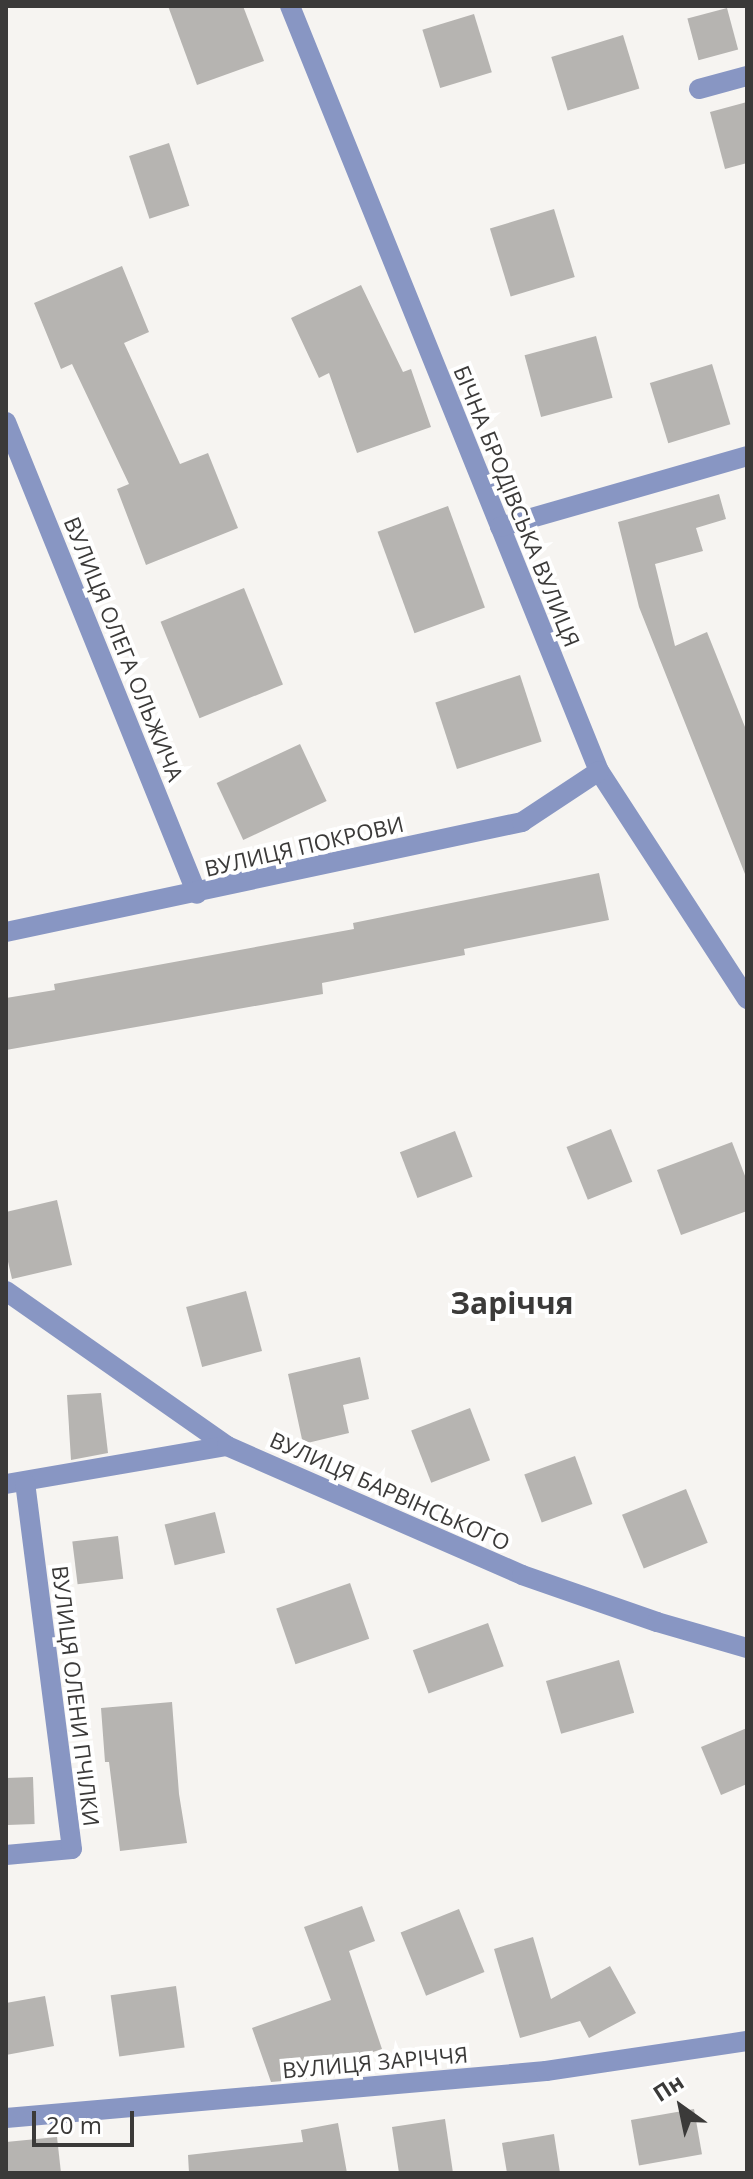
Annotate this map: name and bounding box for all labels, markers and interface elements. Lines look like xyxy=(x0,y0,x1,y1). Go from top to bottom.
street label: БІЧНА БРОДІВСЬКА ВУЛИЦЯ xyxy=(448,362,586,650)
street label: ВУЛИЦЯ ОЛЕГА ОЛЬЖИЧА xyxy=(59,513,189,785)
street label: ВУЛИЦЯ ПОКРОВИ xyxy=(202,810,406,882)
district label: Заріччя xyxy=(451,1285,573,1321)
street label: ВУЛИЦЯ БАРВІНСЬКОГО xyxy=(266,1426,514,1556)
street label: ВУЛИЦЯ ОЛЕНИ ПЧІЛКИ xyxy=(47,1564,105,1828)
street label: ВУЛИЦЯ ЗАРІЧЧЯ xyxy=(281,2041,469,2083)
text: Пн xyxy=(647,2066,689,2108)
north arrow xyxy=(641,2067,721,2147)
scale bar xyxy=(36,2095,138,2145)
text: 20 m xyxy=(46,2108,102,2141)

